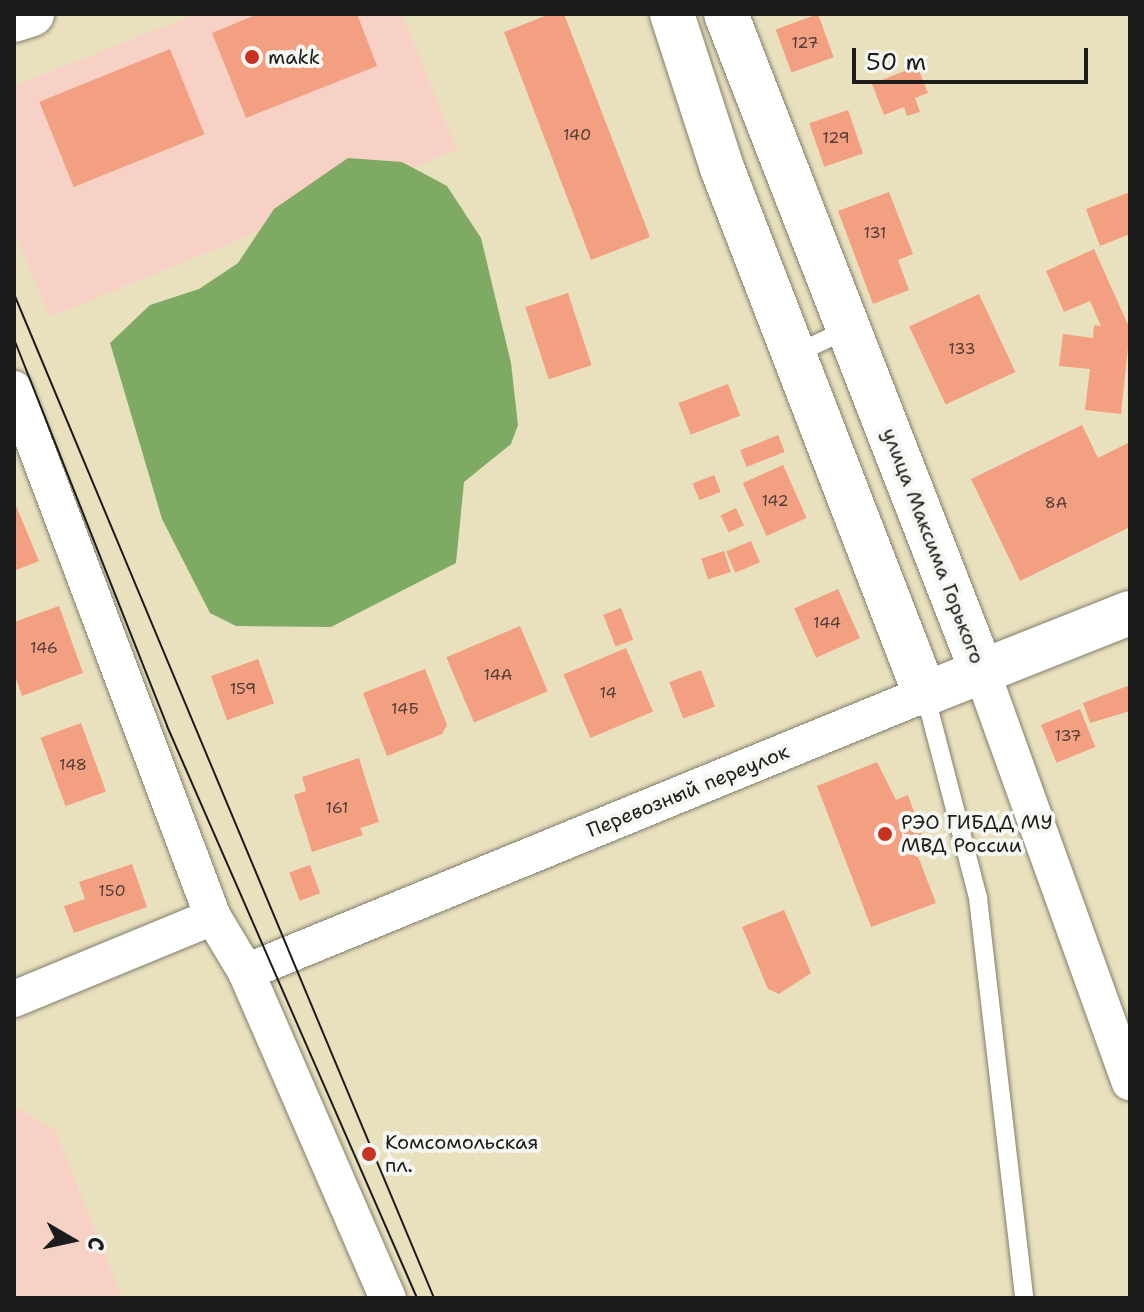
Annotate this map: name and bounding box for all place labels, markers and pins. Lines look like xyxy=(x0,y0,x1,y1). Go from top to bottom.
place label: makk xyxy=(268,45,320,69)
marker: makk xyxy=(243,48,261,66)
place label: РЭО ГИБДД МУ МВД России xyxy=(901,810,1053,857)
marker: РЭО ГИБДД МУ МВД России xyxy=(876,825,894,843)
place label: Комсомольская пл. xyxy=(385,1130,538,1177)
marker: Комсомольская пл. xyxy=(360,1145,378,1163)

